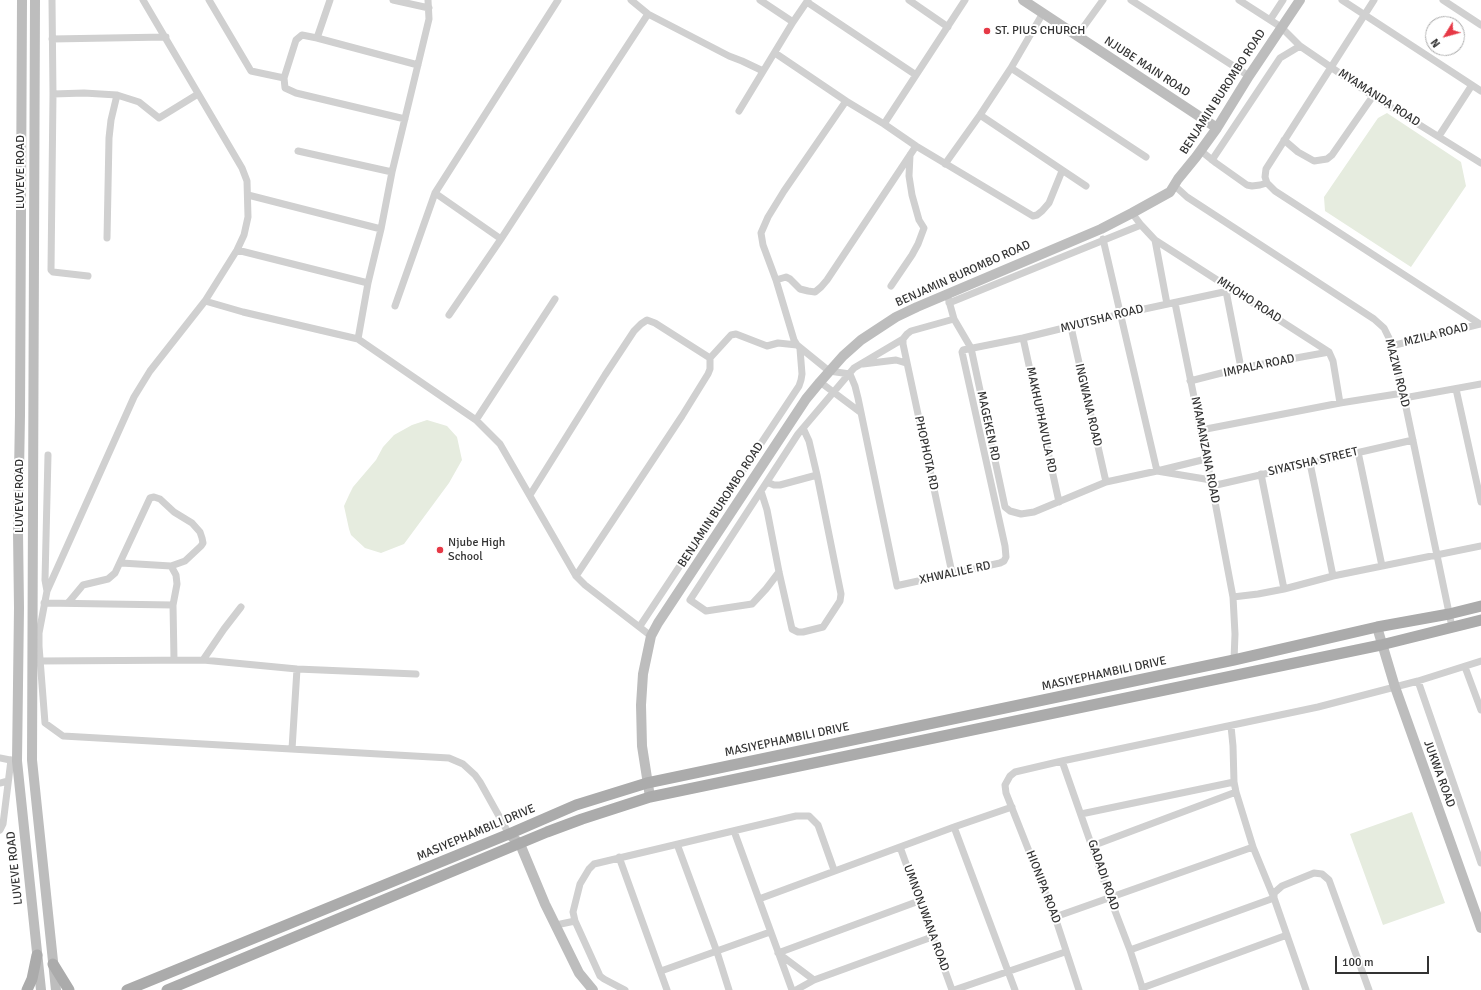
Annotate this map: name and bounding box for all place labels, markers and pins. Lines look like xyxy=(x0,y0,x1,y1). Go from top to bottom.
place label: ST. PIUS CHURCH xyxy=(995,24,1085,38)
marker: ST. PIUS CHURCH xyxy=(982,26,992,36)
place label: Njube High School xyxy=(448,536,505,564)
marker: Njube High School xyxy=(435,545,445,555)

